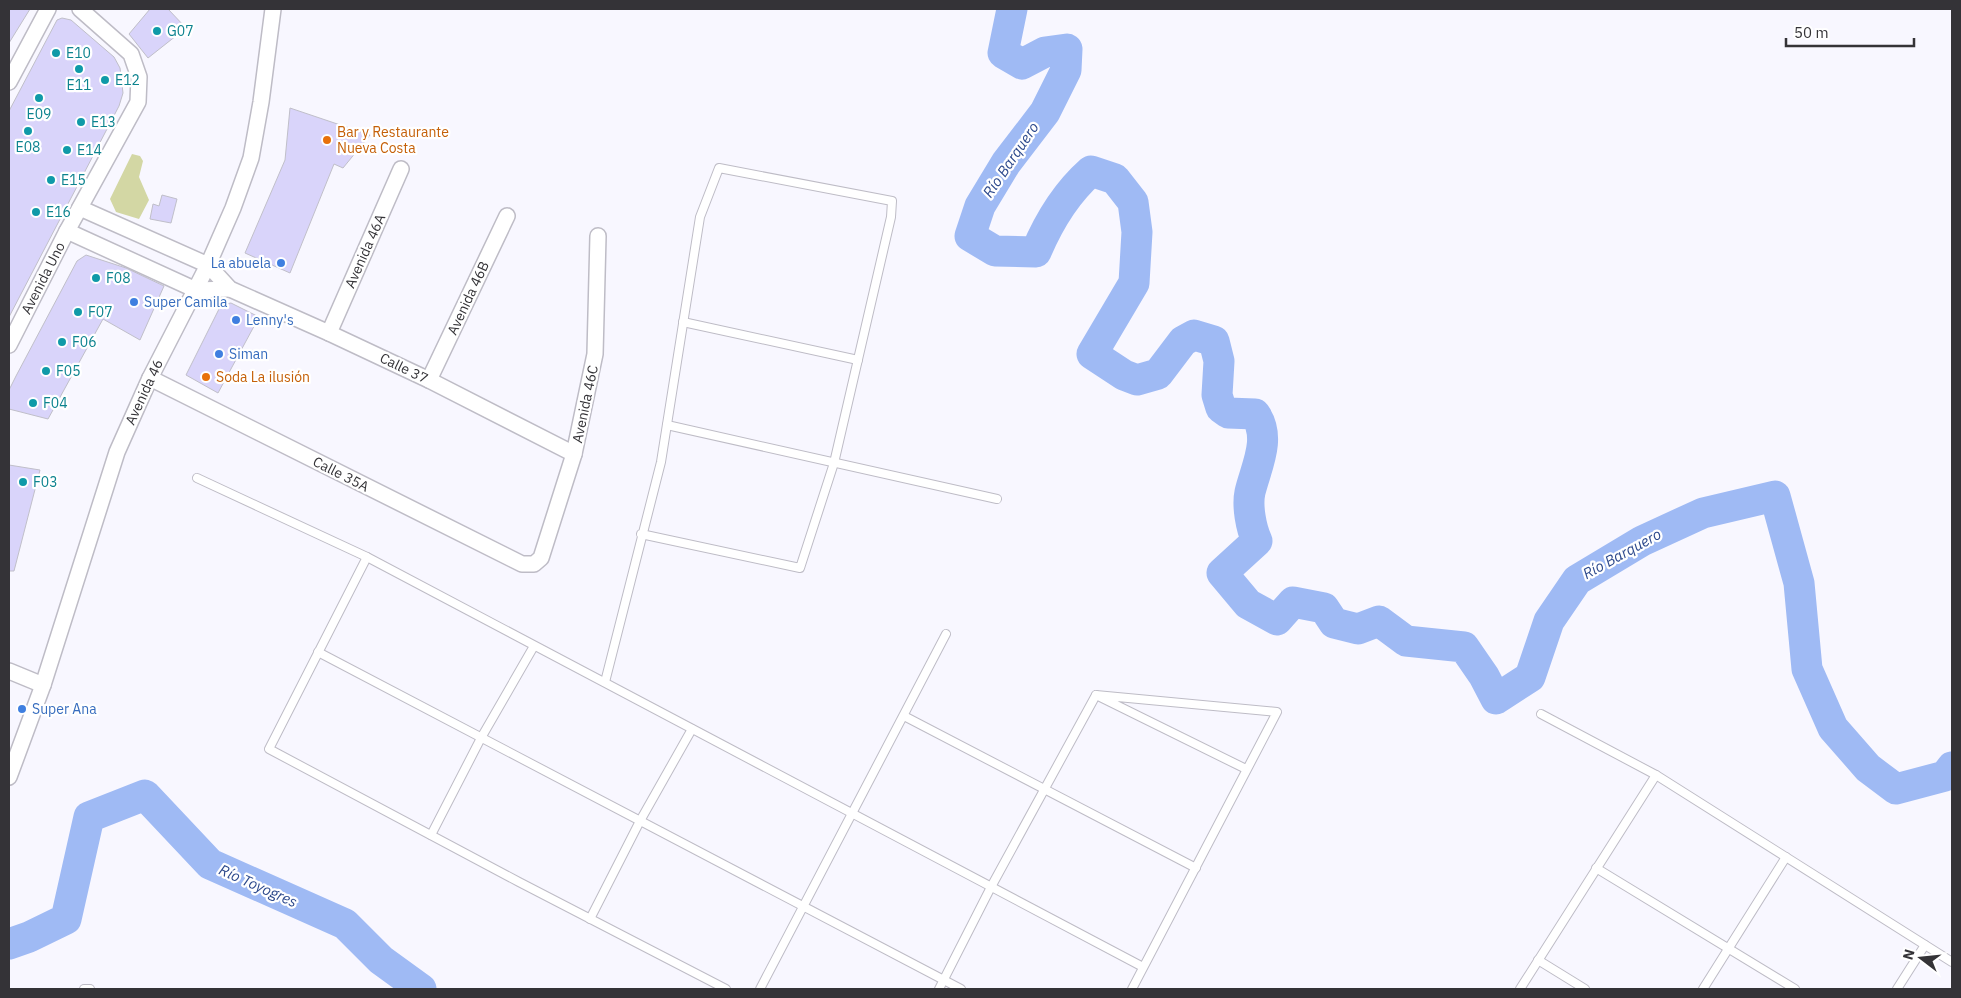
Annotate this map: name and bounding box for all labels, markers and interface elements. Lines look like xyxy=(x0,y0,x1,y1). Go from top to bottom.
scale bar xyxy=(1786,15,1914,47)
place label: G07 xyxy=(167,22,194,40)
text: 50 m xyxy=(1794,23,1829,42)
marker: G07 xyxy=(151,25,163,37)
place label: E10 xyxy=(66,44,91,62)
marker: E10 xyxy=(50,47,62,59)
marker: E11 xyxy=(73,63,85,75)
place label: E12 xyxy=(115,71,140,89)
marker: E12 xyxy=(99,74,111,86)
place label: E11 xyxy=(67,76,91,94)
marker: E09 xyxy=(33,92,45,104)
place label: E09 xyxy=(27,105,51,123)
place label: E13 xyxy=(91,113,116,131)
marker: E13 xyxy=(75,116,87,128)
water label: Río Barquero xyxy=(978,118,1043,201)
place label: Bar y Restaurante Nueva Costa xyxy=(337,123,449,157)
marker: E08 xyxy=(22,125,34,137)
marker: Bar y Restaurante Nueva Costa xyxy=(321,134,333,146)
place label: E08 xyxy=(16,138,40,156)
place label: E14 xyxy=(77,141,102,159)
marker: E14 xyxy=(61,144,73,156)
place label: E15 xyxy=(61,171,86,189)
marker: E15 xyxy=(45,174,57,186)
place label: E16 xyxy=(46,203,71,221)
marker: E16 xyxy=(30,206,42,218)
street label: Avenida 46A xyxy=(341,211,389,291)
street label: Avenida Uno xyxy=(17,239,69,317)
place label: La abuela xyxy=(211,254,272,272)
marker: La abuela xyxy=(275,257,287,269)
street label: Avenida 46B xyxy=(443,258,493,338)
place label: F08 xyxy=(106,269,131,287)
marker: F08 xyxy=(90,272,102,284)
place label: Super Camila xyxy=(144,293,228,311)
marker: Super Camila xyxy=(128,296,140,308)
place label: F07 xyxy=(88,303,113,321)
marker: F07 xyxy=(72,306,84,318)
place label: Lenny's xyxy=(246,311,294,329)
marker: Lenny's xyxy=(230,314,242,326)
place label: F06 xyxy=(72,333,97,351)
marker: F06 xyxy=(56,336,68,348)
place label: Siman xyxy=(229,345,268,363)
marker: Siman xyxy=(213,348,225,360)
street label: Calle 37 xyxy=(377,349,431,387)
street label: Avenida 46 xyxy=(121,356,167,428)
place label: F05 xyxy=(56,362,81,380)
street label: Avenida 46C xyxy=(568,363,602,445)
marker: F05 xyxy=(40,365,52,377)
place label: Soda La ilusión xyxy=(216,368,310,386)
marker: Soda La ilusión xyxy=(200,371,212,383)
place label: F04 xyxy=(43,394,68,412)
marker: F04 xyxy=(27,397,39,409)
street label: Calle 35A xyxy=(310,452,372,496)
place label: F03 xyxy=(33,473,58,491)
marker: F03 xyxy=(17,476,29,488)
water label: Río Barquero xyxy=(1579,524,1664,583)
place label: Super Ana xyxy=(32,700,97,718)
marker: Super Ana xyxy=(16,703,28,715)
water label: Río Toyogres xyxy=(216,860,300,911)
north arrow xyxy=(1896,933,1946,983)
text: N xyxy=(1898,947,1919,962)

